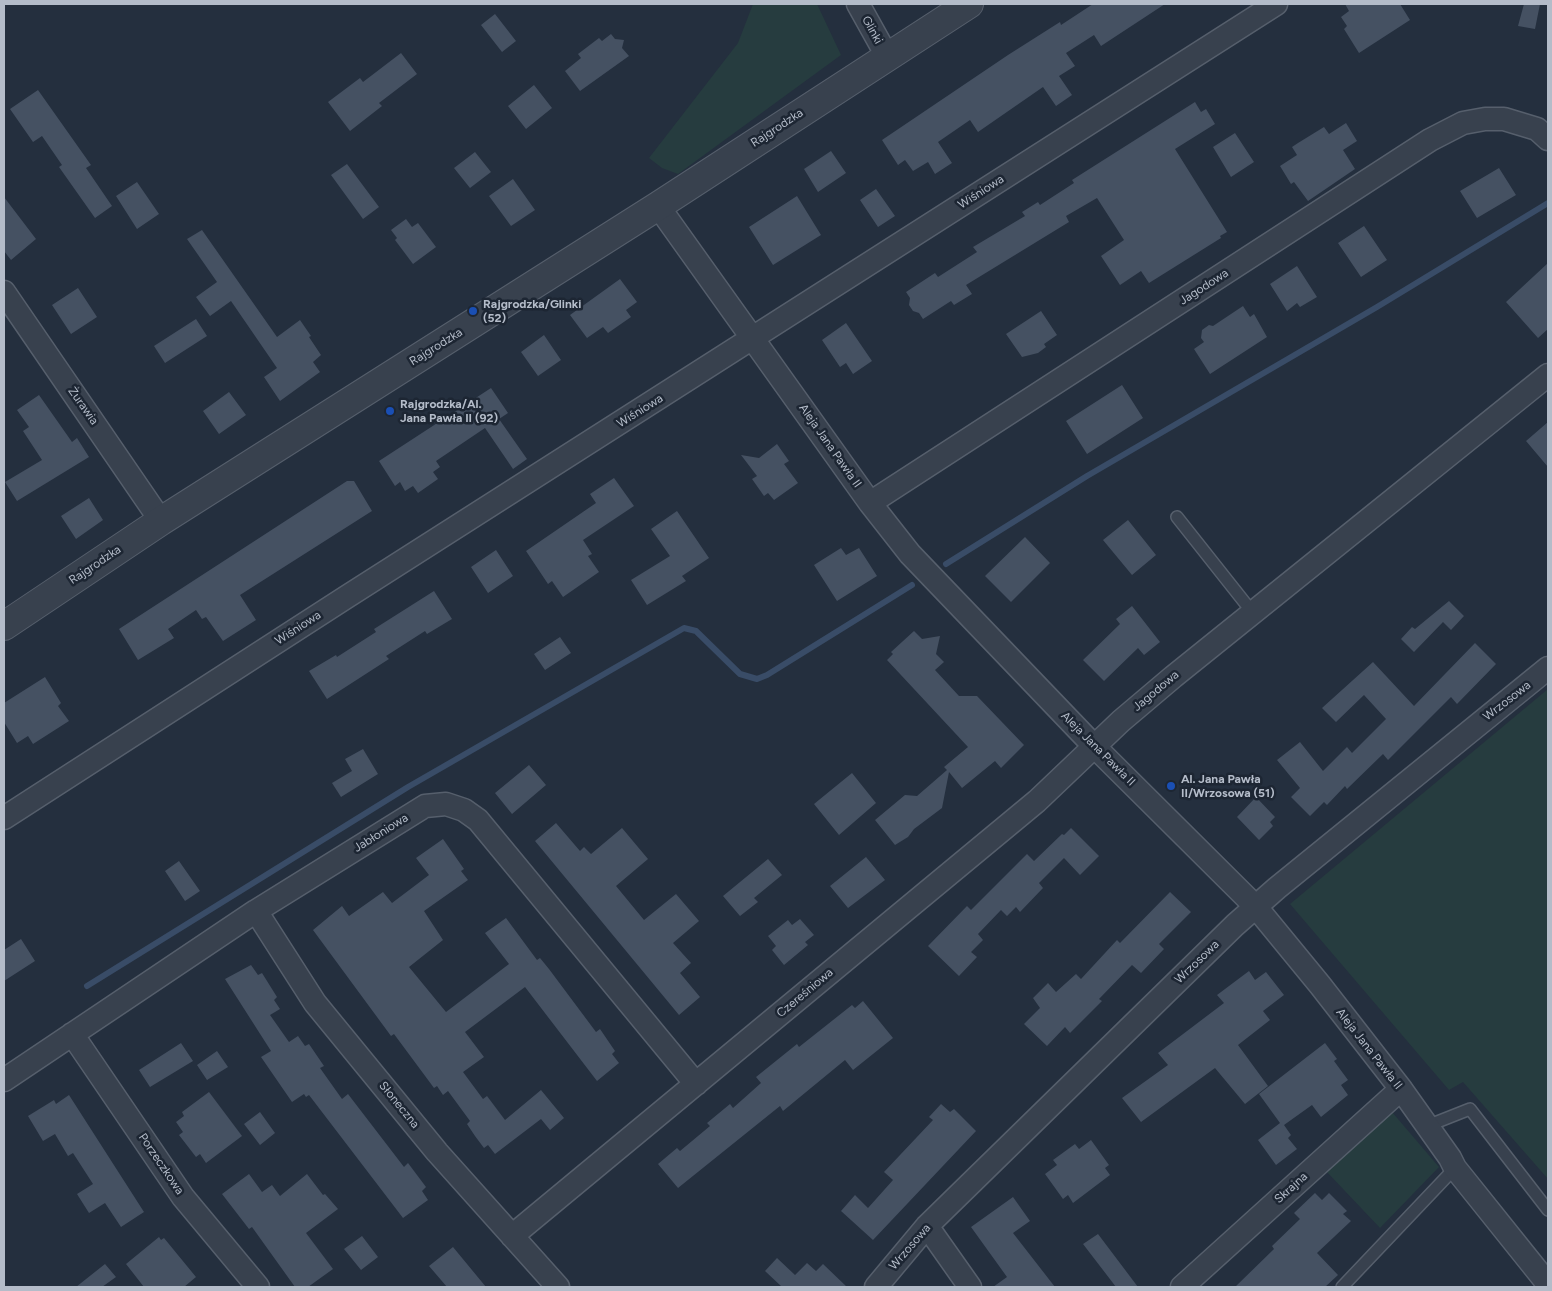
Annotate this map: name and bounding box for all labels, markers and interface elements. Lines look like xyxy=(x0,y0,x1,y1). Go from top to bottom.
street label: Glinki xyxy=(858,13,886,47)
street label: Rajgrodzka xyxy=(748,106,806,150)
street label: Wiśniowa xyxy=(955,172,1007,212)
street label: Jagodowa xyxy=(1177,266,1231,308)
place label: Rajgrodzka/Glinki (52) xyxy=(483,297,581,325)
marker: Rajgrodzka/Glinki (52) xyxy=(467,305,479,317)
street label: Rajgrodzka xyxy=(407,325,465,369)
street label: Żurawia xyxy=(65,384,101,428)
street label: Wiśniowa xyxy=(614,391,666,431)
place label: Rajgrodzka/Al. Jana Pawła II (92) xyxy=(400,397,498,425)
street label: Aleja Jana Pawła II xyxy=(796,401,864,491)
marker: Rajgrodzka/Al. Jana Pawła II (92) xyxy=(384,405,396,417)
street label: Rajgrodzka xyxy=(66,542,124,588)
street label: Wiśniowa xyxy=(272,608,324,648)
street label: Jagodowa xyxy=(1130,668,1182,714)
street label: Wrzosowa xyxy=(1480,678,1534,724)
street label: Aleja Jana Pawła II xyxy=(1058,709,1138,789)
place label: Al. Jana Pawła II/Wrzosowa (51) xyxy=(1181,772,1275,800)
marker: Al. Jana Pawła II/Wrzosowa (51) xyxy=(1165,780,1177,792)
street label: Jabłoniowa xyxy=(351,811,411,855)
street label: Wrzosowa xyxy=(1172,937,1222,987)
street label: Czereśniowa xyxy=(774,965,836,1021)
street label: Aleja Jana Pawła II xyxy=(1333,1006,1405,1092)
street label: Słoneczna xyxy=(376,1079,422,1131)
street label: Porzeczkowa xyxy=(135,1131,187,1197)
street label: Skrajna xyxy=(1272,1169,1310,1207)
street label: Wrzosowa xyxy=(886,1221,934,1273)

